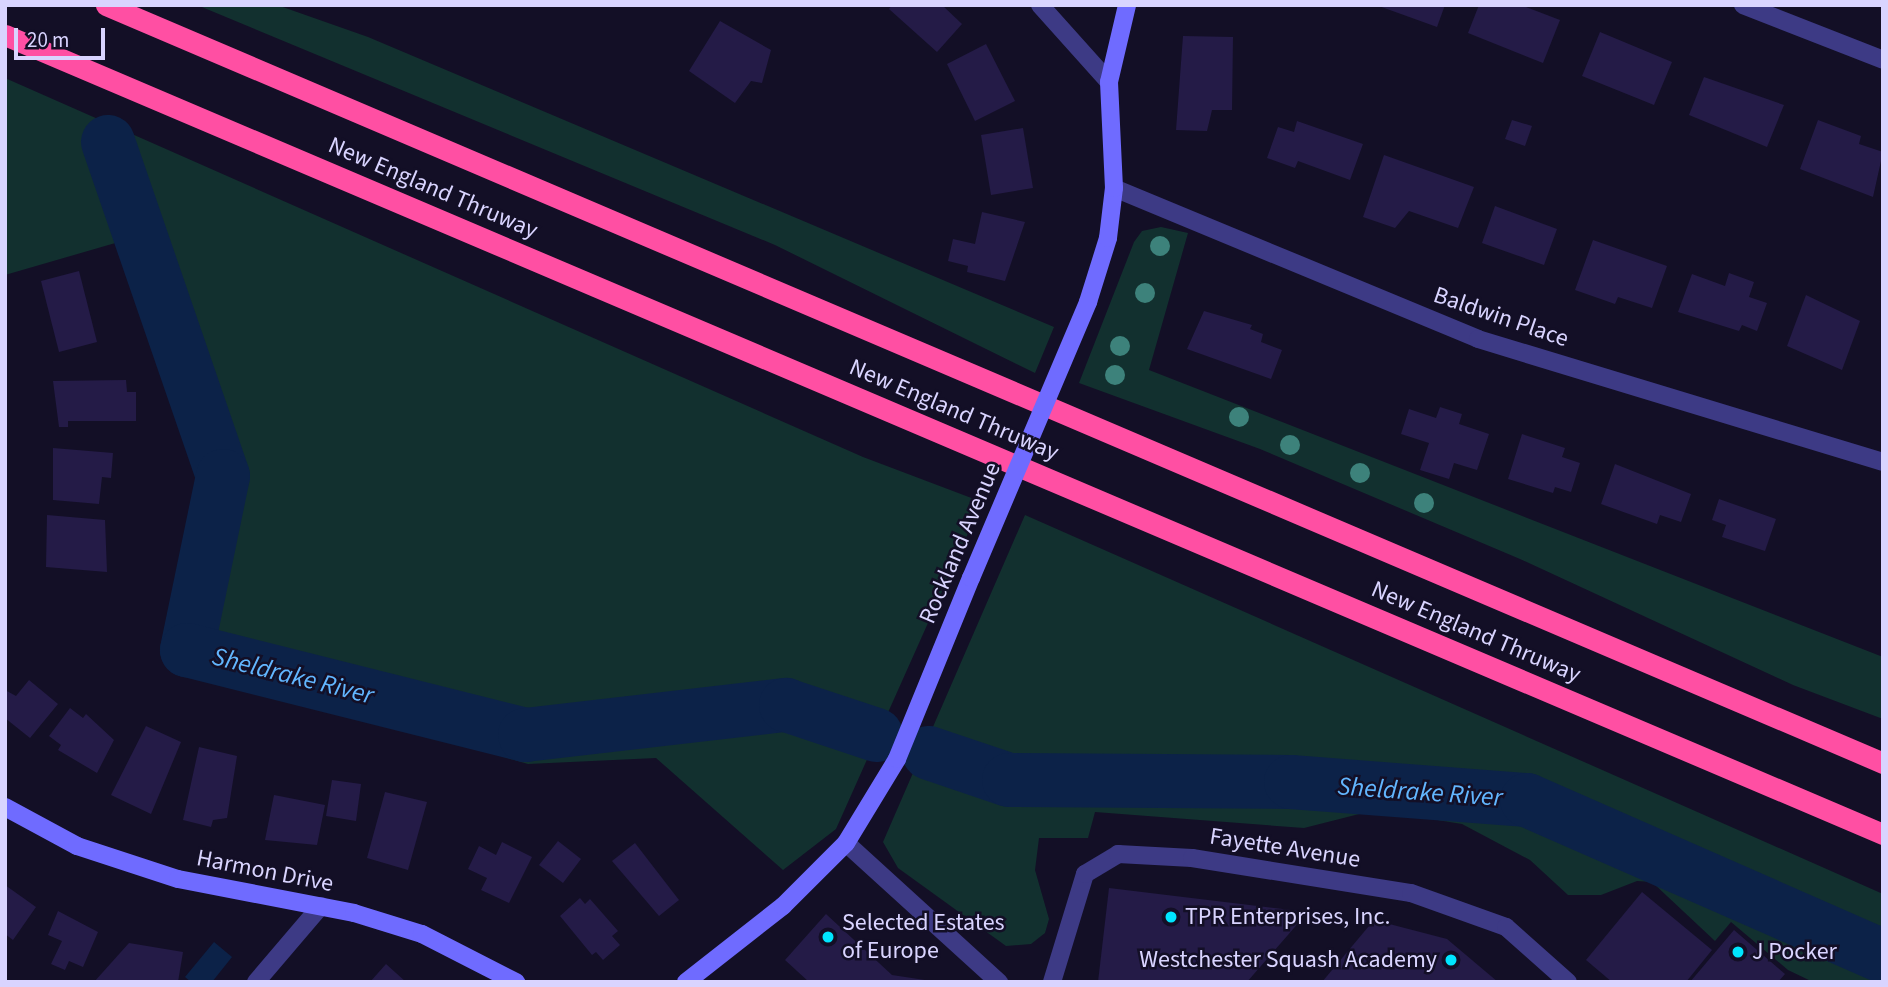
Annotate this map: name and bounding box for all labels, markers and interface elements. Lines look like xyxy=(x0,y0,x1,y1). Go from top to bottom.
scale bar xyxy=(18,14,108,58)
text: 20 m xyxy=(27,25,69,55)
street label: New England Thruway xyxy=(324,131,542,245)
street label: Baldwin Place xyxy=(1430,280,1572,354)
street label: New England Thruway xyxy=(845,353,1063,467)
street label: Rockland Avenue xyxy=(913,458,1007,628)
street label: New England Thruway xyxy=(1367,575,1585,689)
water label: Sheldrake River xyxy=(209,641,377,711)
water label: Sheldrake River xyxy=(1336,771,1504,813)
street label: Fayette Avenue xyxy=(1208,822,1362,874)
street label: Harmon Drive xyxy=(194,844,336,898)
place label: TPR Enterprises, Inc. xyxy=(1185,903,1390,931)
place label: Selected Estates of Europe xyxy=(842,909,1005,965)
marker: TPR Enterprises, Inc. xyxy=(1163,909,1179,925)
marker: Selected Estates of Europe xyxy=(820,929,836,945)
place label: J Pocker xyxy=(1752,938,1837,966)
marker: J Pocker xyxy=(1730,944,1746,960)
place label: Westchester Squash Academy xyxy=(1139,946,1437,974)
marker: Westchester Squash Academy xyxy=(1443,952,1459,968)

